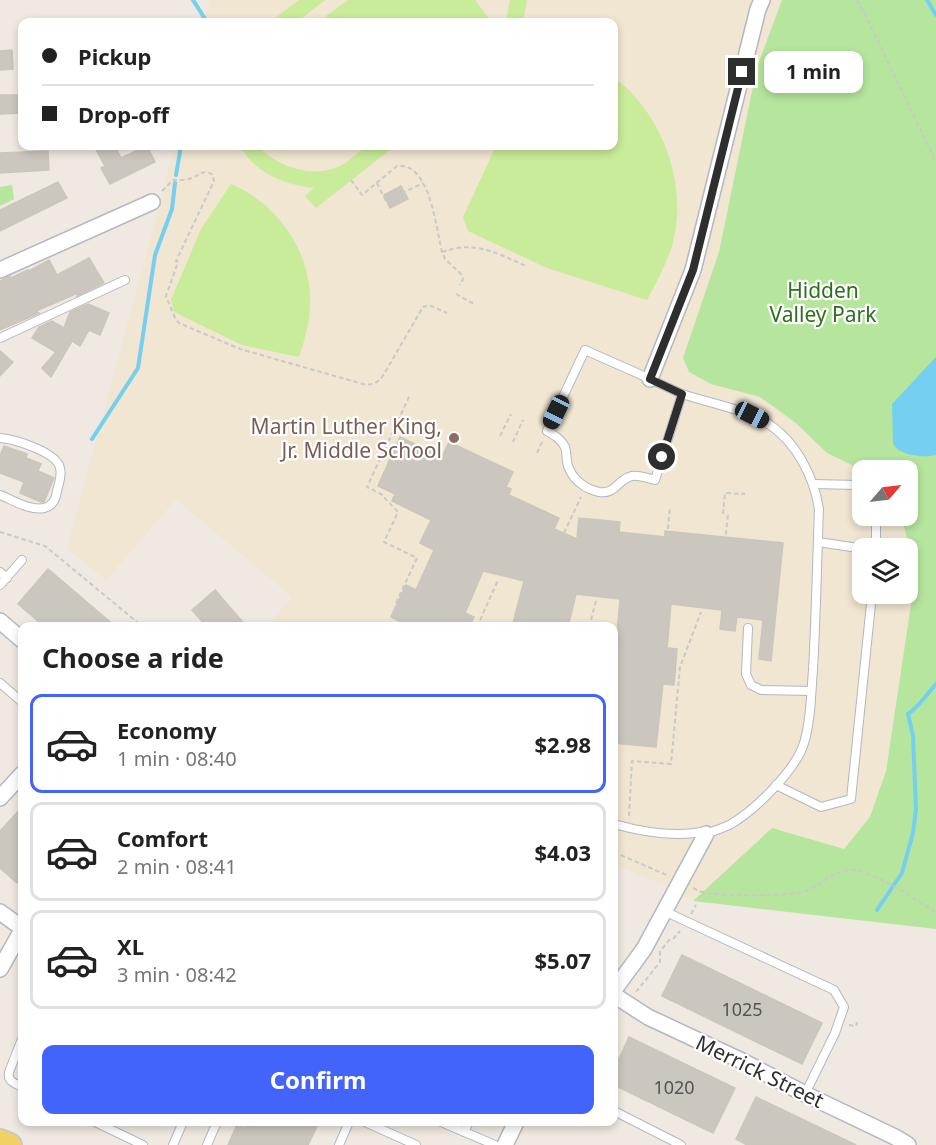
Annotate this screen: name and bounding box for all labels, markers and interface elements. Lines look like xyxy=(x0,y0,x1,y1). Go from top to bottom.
text: Pickup xyxy=(78,41,151,71)
callout: 1 min xyxy=(763,51,862,93)
route end xyxy=(728,58,755,85)
text: 1 min xyxy=(786,58,841,85)
text: Drop-off xyxy=(78,99,169,129)
park label: Hidden Valley Park xyxy=(770,276,877,328)
car xyxy=(540,392,572,432)
car xyxy=(732,399,772,431)
place label: Martin Luther King, Jr. Middle School xyxy=(251,412,442,464)
marker: Martin Luther King, Jr. Middle School xyxy=(447,431,461,445)
route start xyxy=(648,443,675,470)
north arrow xyxy=(852,460,918,526)
map controls xyxy=(852,460,918,604)
button: layers xyxy=(852,538,918,604)
text: Choose a ride xyxy=(42,639,224,676)
text: Economy xyxy=(117,715,216,745)
icon: car xyxy=(45,717,99,771)
text: $2.98 xyxy=(534,729,591,759)
text: 1 min · 08:40 xyxy=(117,745,237,772)
text: Comfort xyxy=(117,823,208,853)
icon: car xyxy=(45,825,99,879)
text: $4.03 xyxy=(534,837,591,867)
text: 2 min · 08:41 xyxy=(117,853,237,880)
text: XL xyxy=(117,931,144,961)
icon: car xyxy=(45,933,99,987)
text: $5.07 xyxy=(534,945,591,975)
text: 3 min · 08:42 xyxy=(117,961,237,988)
house number: 1025 xyxy=(721,997,763,1021)
street label: Merrick Street xyxy=(691,1028,829,1114)
button: Confirm xyxy=(42,1045,594,1114)
house number: 1020 xyxy=(653,1075,695,1099)

